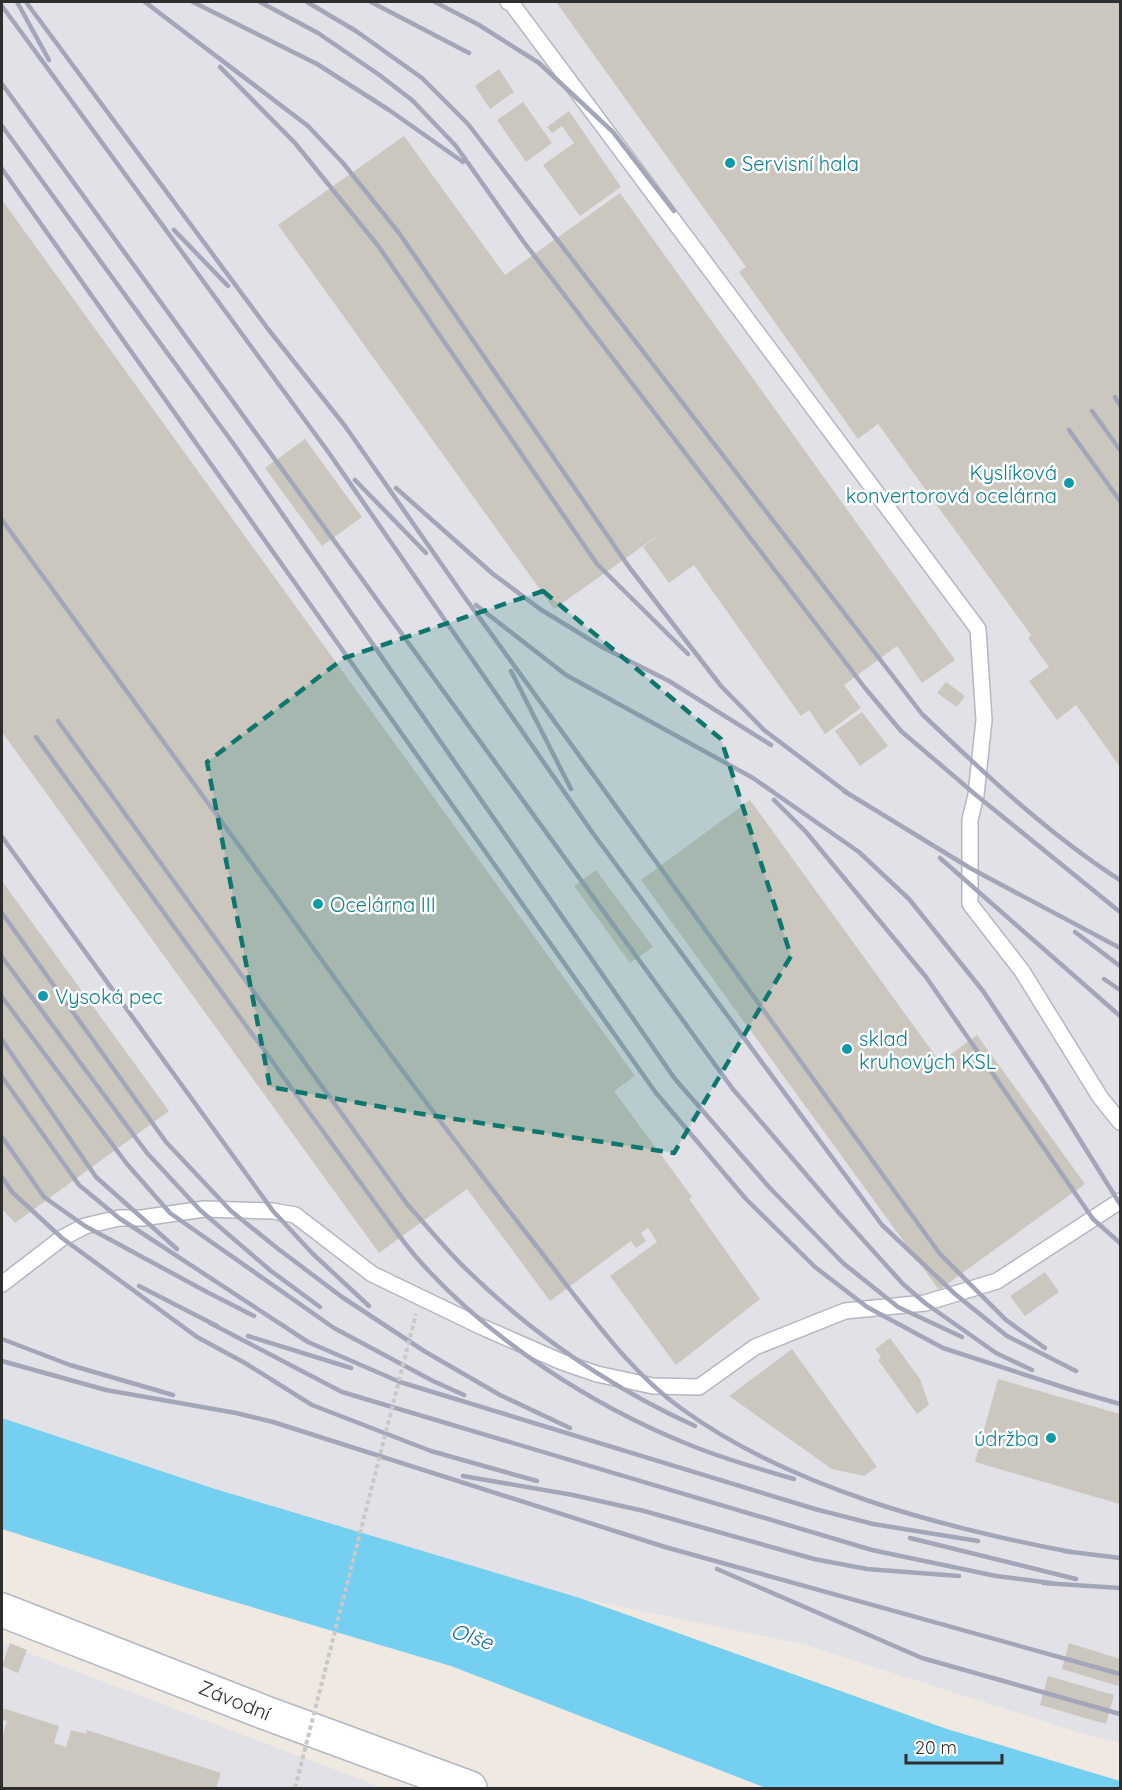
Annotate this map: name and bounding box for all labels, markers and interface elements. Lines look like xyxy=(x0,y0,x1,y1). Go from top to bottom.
place label: Servisní hala xyxy=(742,151,859,176)
marker: Servisní hala xyxy=(723,156,737,170)
place label: Kyslíková konvertorová ocelárna xyxy=(846,460,1057,508)
marker: Kyslíková konvertorová ocelárna xyxy=(1062,476,1076,490)
place label: Ocelárna III xyxy=(330,892,436,917)
marker: Ocelárna III xyxy=(311,897,325,911)
place label: Vysoká pec xyxy=(55,984,163,1009)
marker: Vysoká pec xyxy=(36,989,50,1003)
place label: sklad kruhových KSL xyxy=(859,1026,997,1074)
marker: sklad kruhových KSL xyxy=(840,1042,854,1056)
place label: údržba xyxy=(974,1426,1039,1451)
marker: údržba xyxy=(1044,1431,1058,1445)
water label: Olše xyxy=(448,1617,497,1655)
street label: Závodní xyxy=(195,1674,275,1726)
scale bar xyxy=(906,1727,1002,1765)
text: 20 m xyxy=(915,1736,957,1759)

